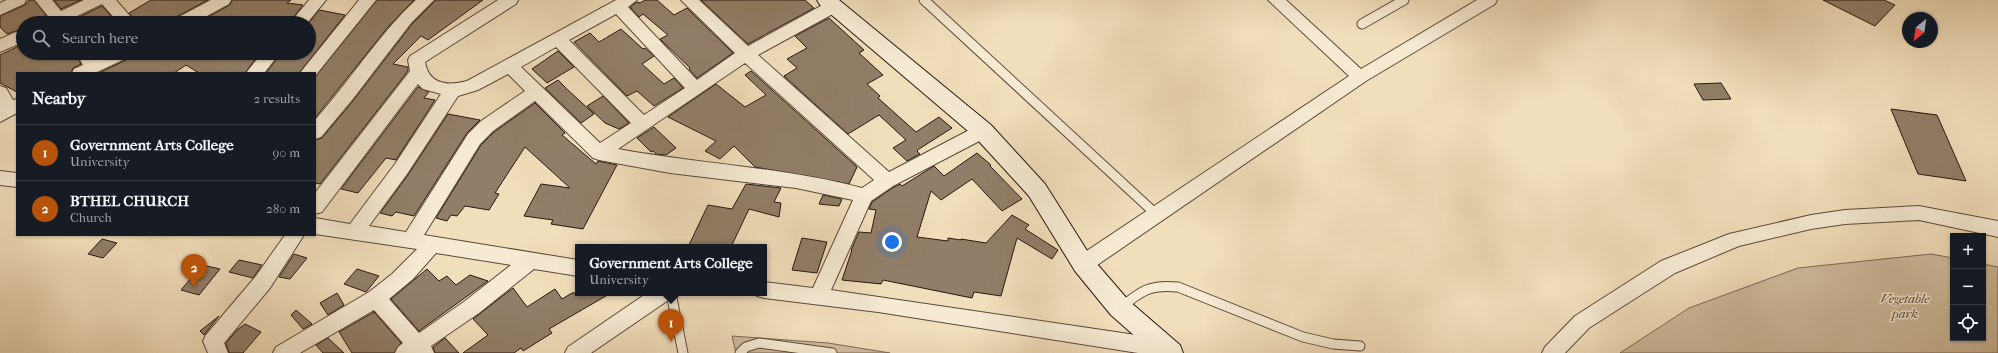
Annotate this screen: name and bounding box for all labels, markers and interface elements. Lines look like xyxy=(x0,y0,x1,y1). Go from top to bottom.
north arrow xyxy=(1902,12,1938,48)
search box xyxy=(16,16,316,60)
icon: search xyxy=(30,27,52,49)
text: Search here xyxy=(62,29,138,47)
text: Nearby xyxy=(32,88,86,108)
text: 2 results xyxy=(254,91,300,106)
text: Government Arts College xyxy=(70,136,234,154)
text: 1 xyxy=(43,145,47,160)
text: 90 m xyxy=(272,145,300,160)
text: University xyxy=(70,154,130,169)
text: BTHEL CHURCH xyxy=(70,192,189,210)
text: 2 xyxy=(42,201,48,216)
text: 280 m xyxy=(266,201,300,216)
text: Church xyxy=(70,210,112,225)
your location xyxy=(882,232,902,252)
map controls xyxy=(1950,233,1986,341)
button: + xyxy=(1950,233,1986,269)
popup xyxy=(575,244,767,296)
pin: 2 xyxy=(181,254,207,287)
text: Government Arts College xyxy=(589,254,753,272)
button: − xyxy=(1950,269,1986,305)
text: University xyxy=(589,272,649,287)
park label: Vegetable park xyxy=(1881,291,1930,321)
button: locate xyxy=(1950,305,1986,341)
pin: 1 xyxy=(658,309,684,342)

